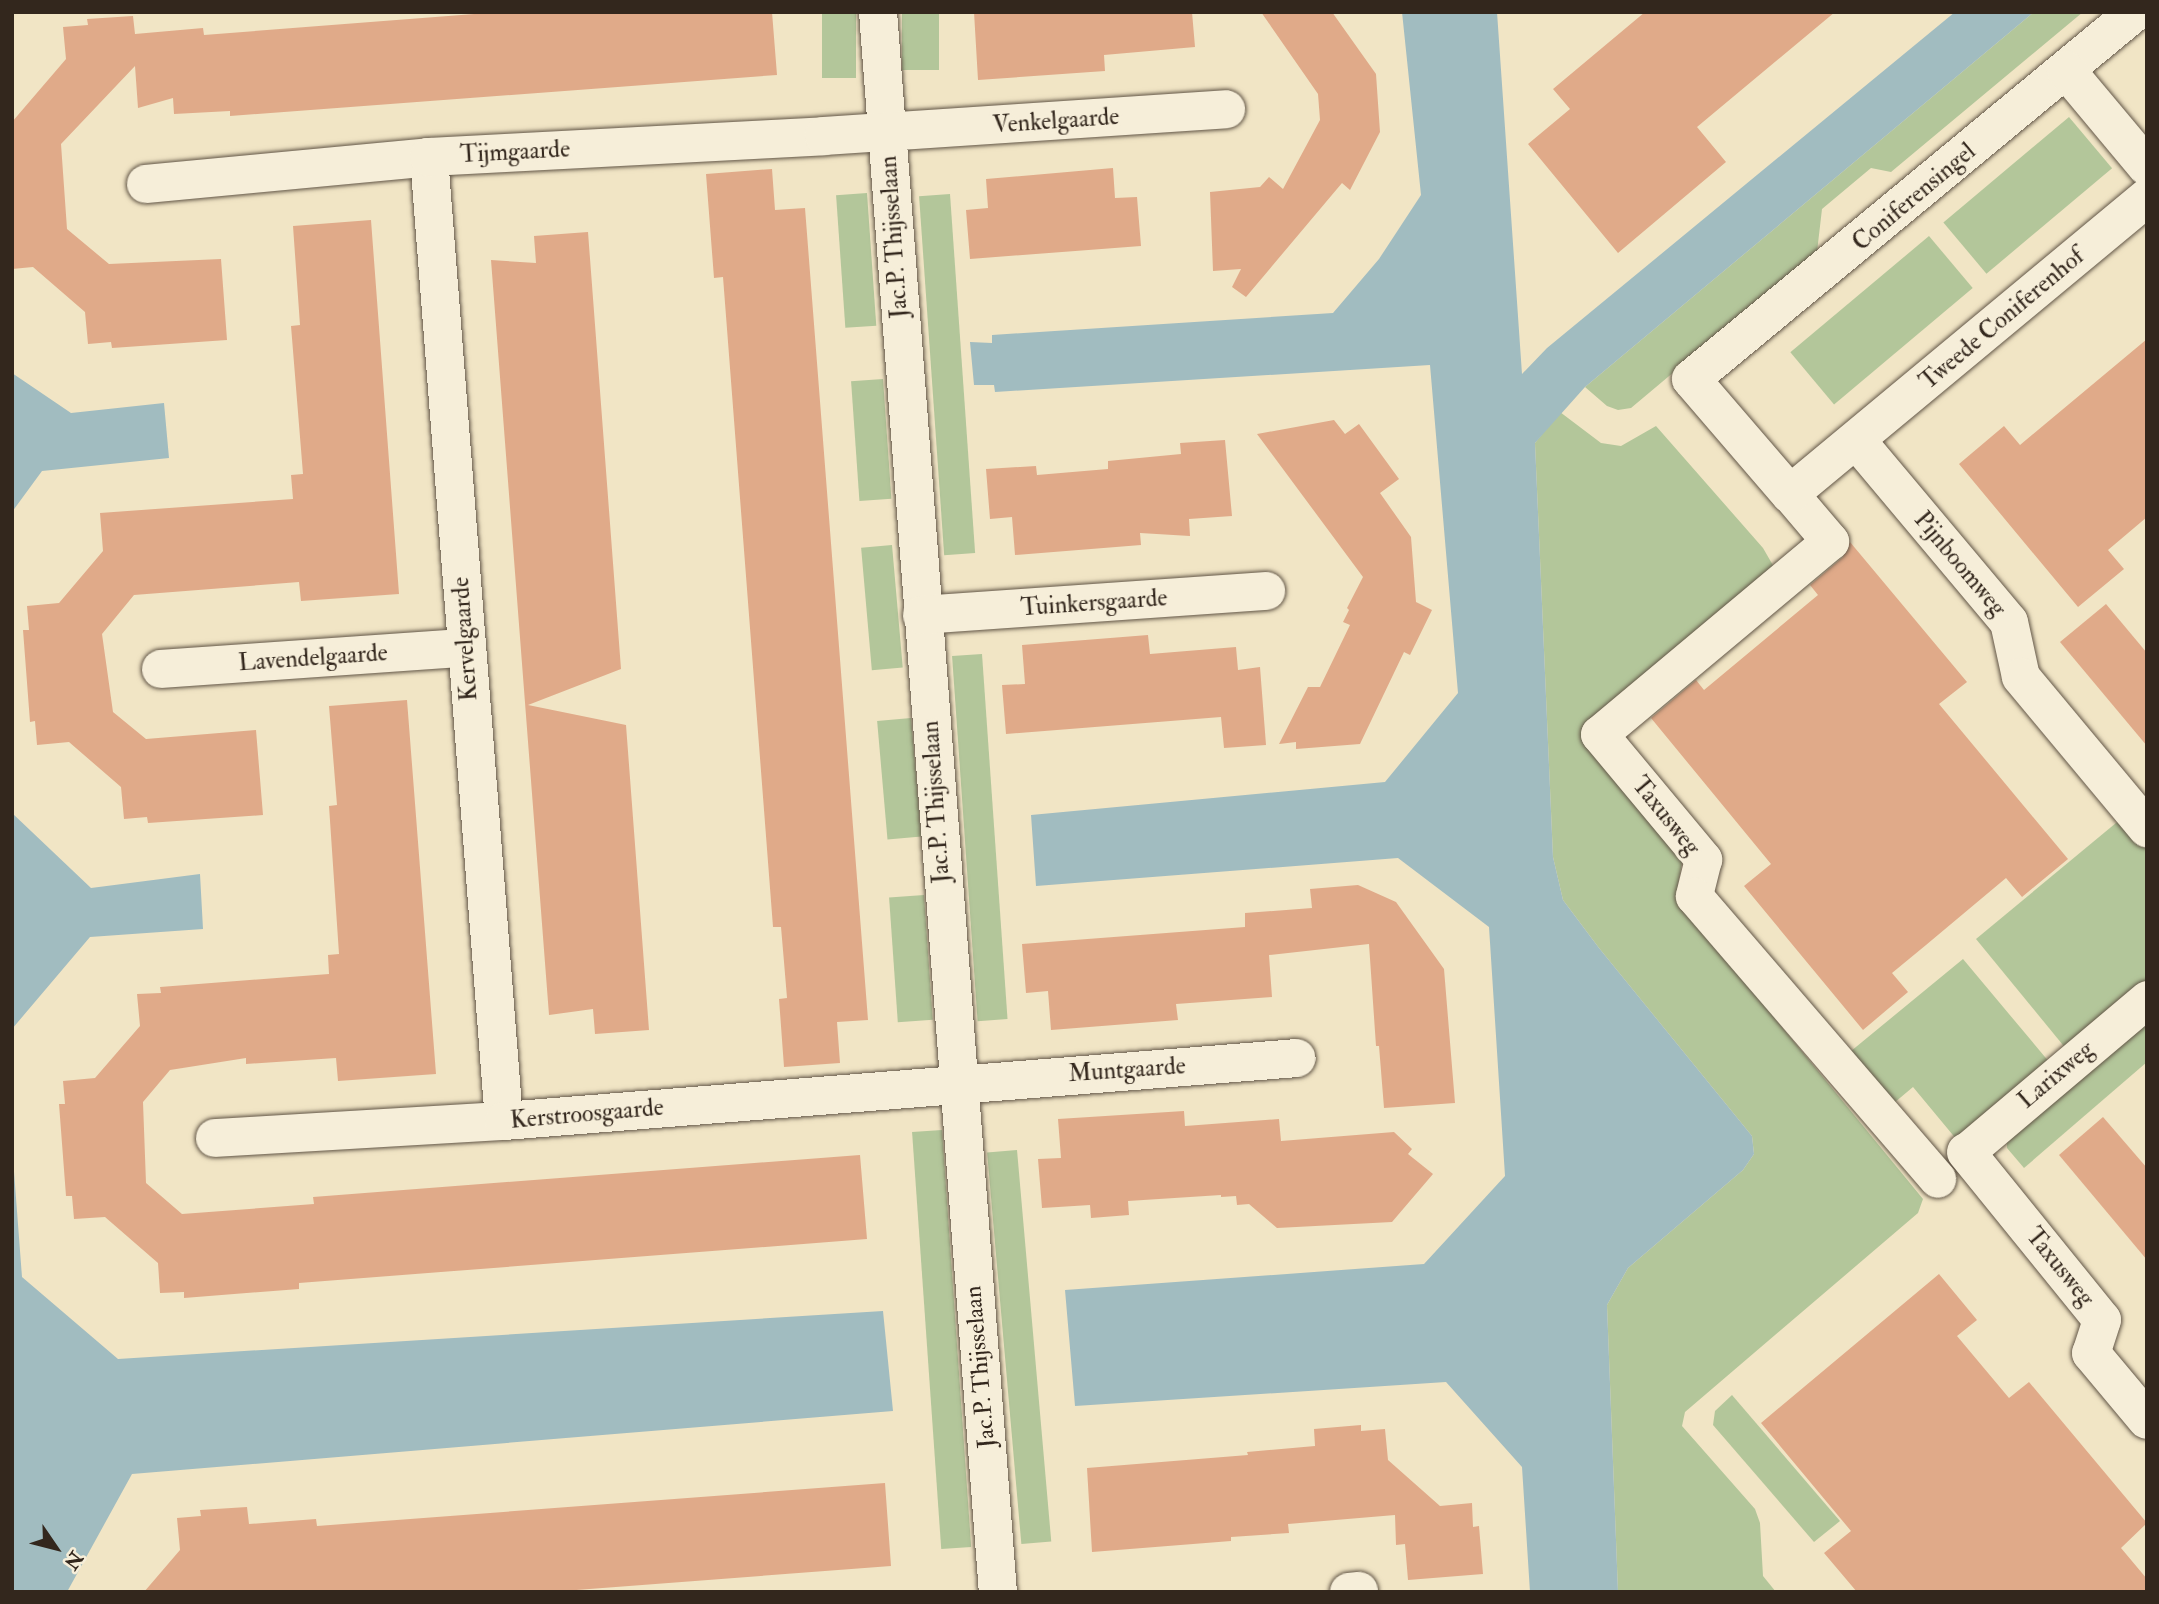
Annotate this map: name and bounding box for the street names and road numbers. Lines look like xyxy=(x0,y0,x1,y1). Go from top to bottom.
street label: Venkelgaarde xyxy=(992,102,1120,140)
street label: Tijmgaarde xyxy=(459,135,571,169)
street label: Coniferensingel xyxy=(1847,137,1981,257)
street label: Jac.P. Thijsselaan xyxy=(874,155,914,319)
street label: Tweede Coniferenhof xyxy=(1914,242,2090,396)
street label: Pijnboomweg xyxy=(1908,506,2012,622)
street label: Kervelgaarde xyxy=(446,576,484,702)
street label: Tuinkersgaarde xyxy=(1020,584,1168,622)
street label: Lavendelgaarde xyxy=(237,638,389,678)
street label: Jac.P. Thijsselaan xyxy=(916,720,956,884)
street label: Taxusweg xyxy=(1626,771,1706,861)
street label: Larixweg xyxy=(2012,1035,2100,1115)
street label: Muntgaarde xyxy=(1067,1052,1187,1088)
street label: Kerstroosgaarde xyxy=(509,1093,665,1135)
street label: Taxusweg xyxy=(2020,1222,2100,1312)
street label: Jac.P. Thijsselaan xyxy=(959,1285,1001,1449)

